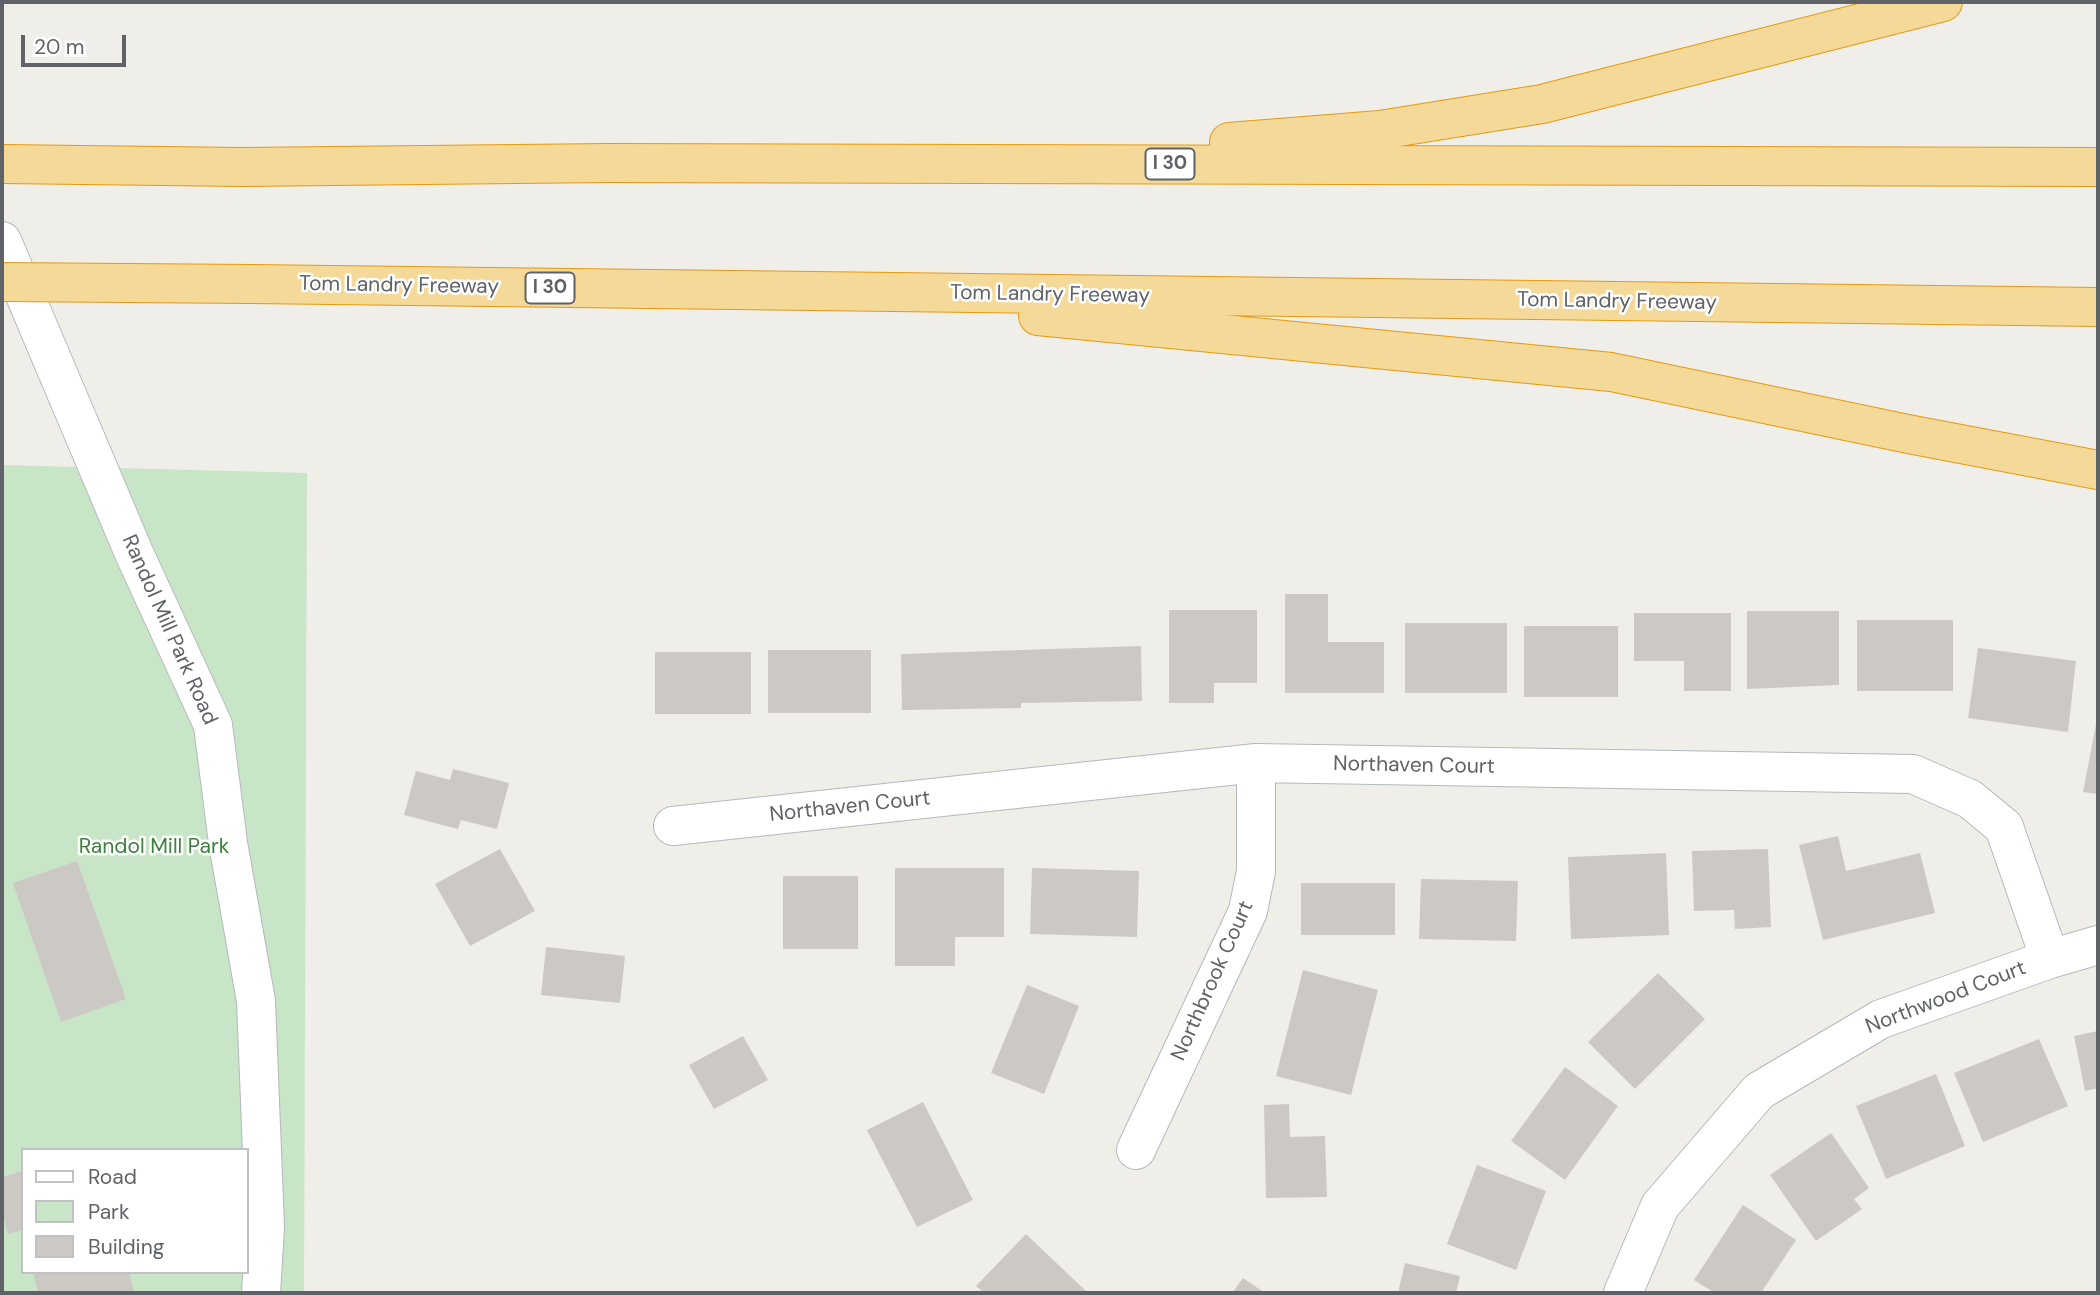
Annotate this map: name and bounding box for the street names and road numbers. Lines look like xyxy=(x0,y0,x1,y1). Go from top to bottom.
road number: I 30 xyxy=(1146,148,1194,180)
street label: Tom Landry Freeway xyxy=(299,272,499,300)
road number: I 30 xyxy=(526,272,574,304)
street label: Tom Landry Freeway xyxy=(950,281,1150,309)
street label: Tom Landry Freeway xyxy=(1517,288,1717,316)
street label: Randol Mill Park Road xyxy=(116,531,222,729)
street label: Northaven Court xyxy=(1333,752,1495,780)
street label: Northaven Court xyxy=(768,786,932,828)
street label: Northbrook Court xyxy=(1166,897,1260,1065)
street label: Northwood Court xyxy=(1862,956,2030,1040)

